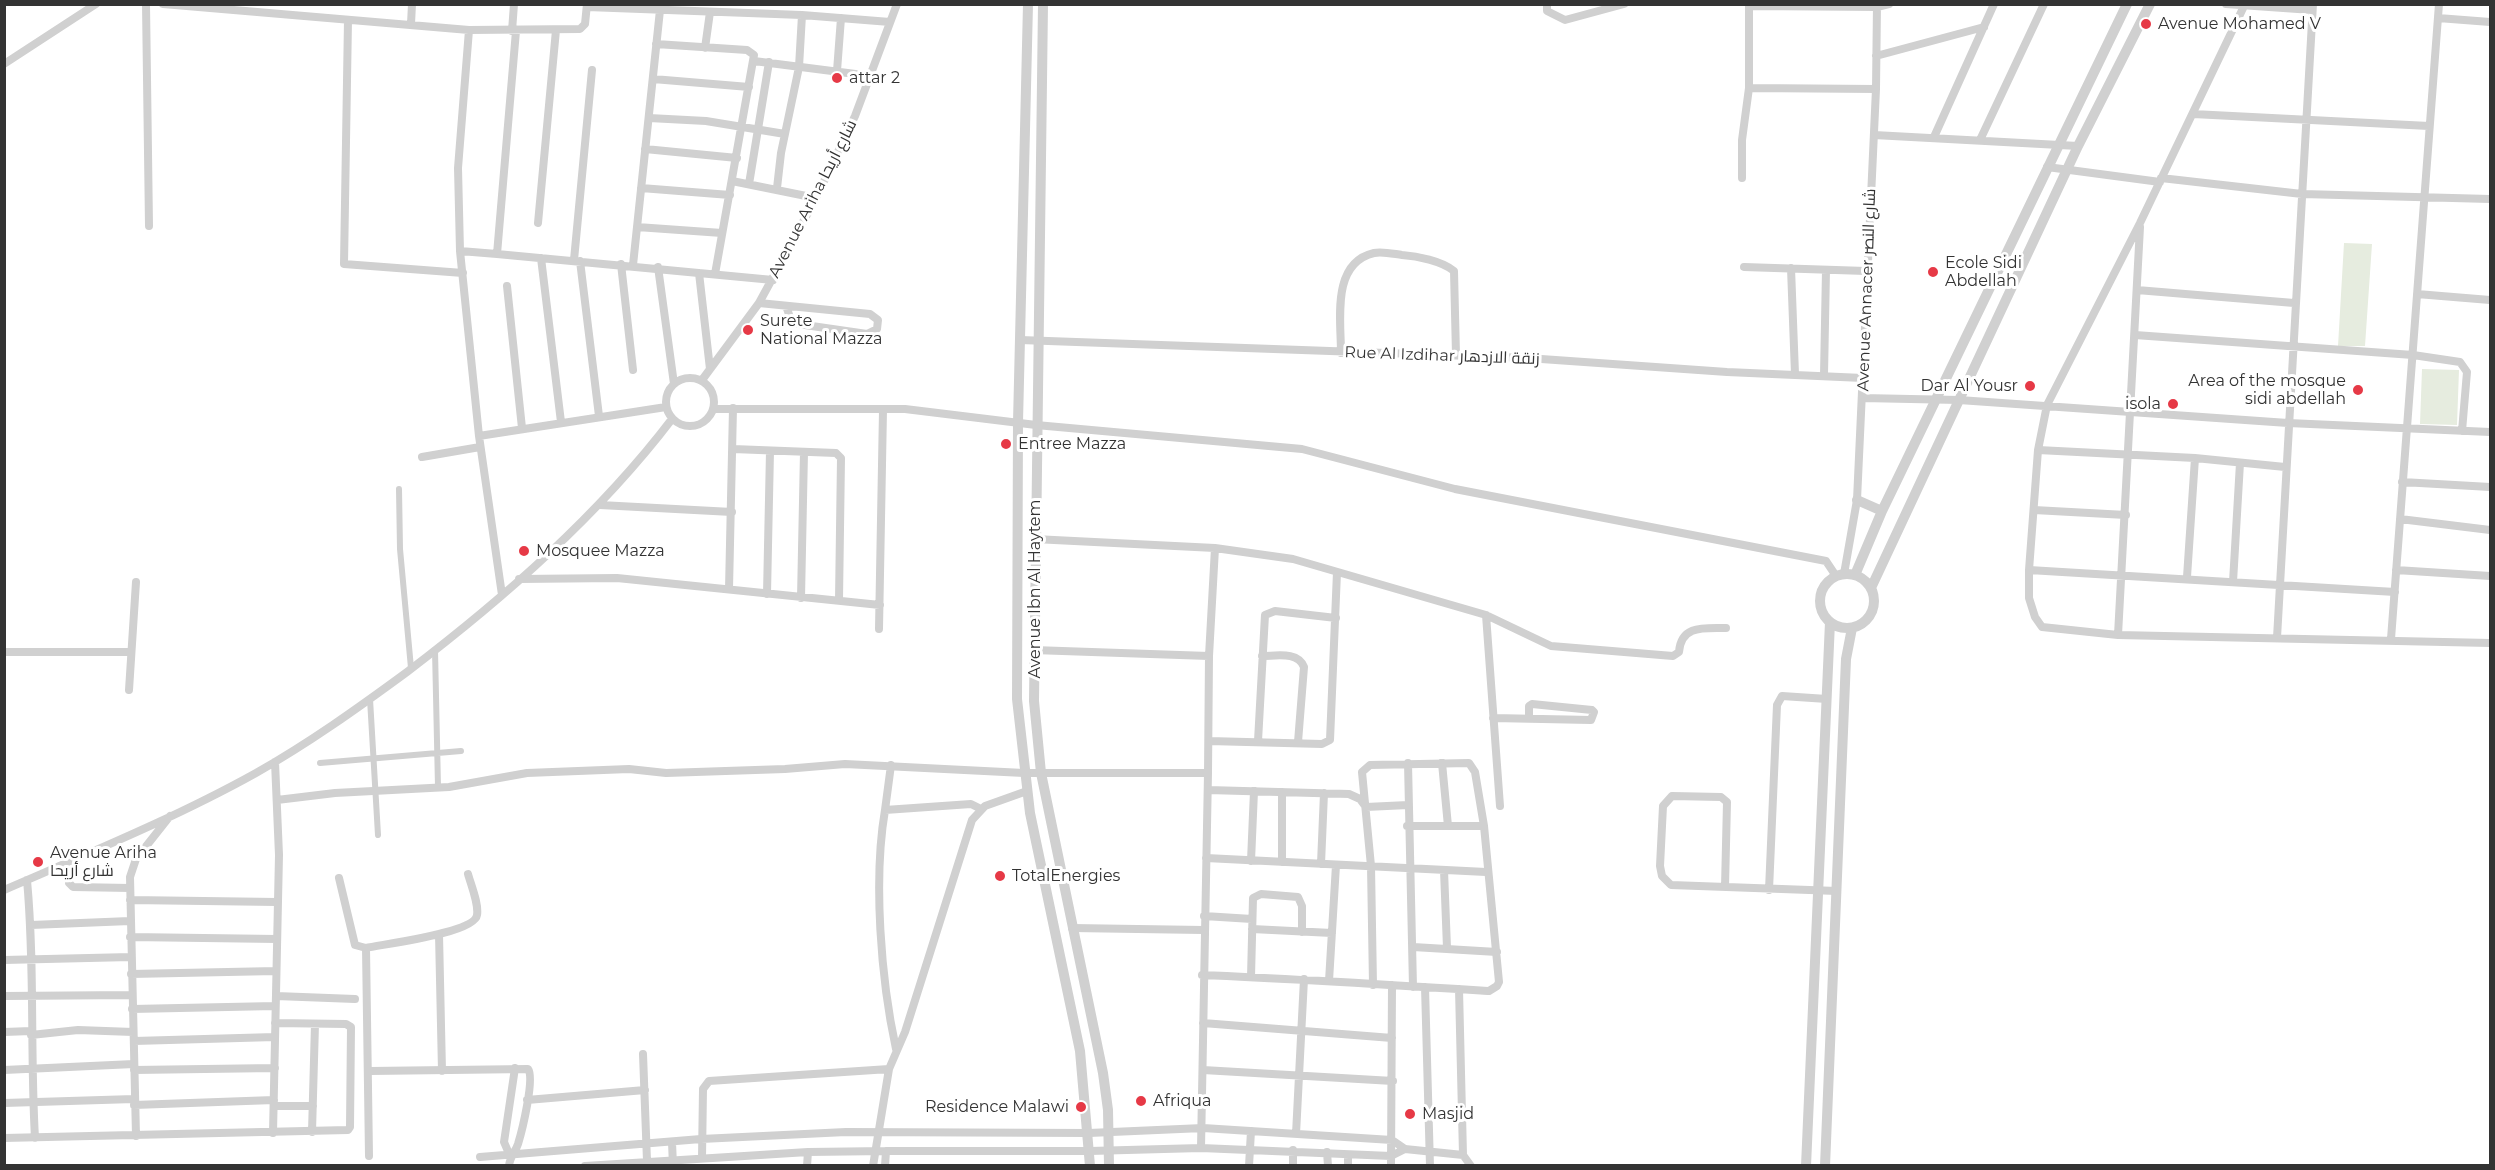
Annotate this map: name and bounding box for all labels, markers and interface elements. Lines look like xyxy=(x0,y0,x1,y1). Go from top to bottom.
place label: Avenue Mohamed V xyxy=(2158,14,2321,34)
marker: Avenue Mohamed V xyxy=(2139,17,2153,31)
place label: attar 2 xyxy=(849,68,900,88)
marker: attar 2 xyxy=(830,71,844,85)
street label: Avenue Ariha شارع أريحا xyxy=(765,117,861,281)
street label: Avenue Annacer شارع النصر xyxy=(1854,188,1880,392)
place label: Ecole Sidi Abdellah xyxy=(1945,253,2022,291)
marker: Ecole Sidi Abdellah xyxy=(1926,265,1940,279)
place label: Surete National Mazza xyxy=(760,311,883,349)
marker: Surete National Mazza xyxy=(741,323,755,337)
street label: Rue Al Izdihar زنقة الازدهار xyxy=(1344,343,1540,369)
place label: Area of the mosque sidi abdellah xyxy=(2188,371,2346,409)
place label: Dar Al Yousr xyxy=(1921,376,2018,396)
marker: Dar Al Yousr xyxy=(2023,379,2037,393)
marker: Area of the mosque sidi abdellah xyxy=(2351,383,2365,397)
place label: isola xyxy=(2125,394,2161,414)
marker: isola xyxy=(2166,397,2180,411)
place label: Entree Mazza xyxy=(1018,434,1126,454)
marker: Entree Mazza xyxy=(999,437,1013,451)
street label: Avenue Ibn Al Haytem xyxy=(1025,500,1045,678)
place label: Mosquee Mazza xyxy=(536,541,665,561)
marker: Mosquee Mazza xyxy=(517,544,531,558)
place label: Avenue Ariha شارع أريحا xyxy=(50,843,157,881)
marker: Avenue Ariha شارع أريحا xyxy=(31,855,45,869)
place label: TotalEnergies xyxy=(1012,866,1120,886)
marker: TotalEnergies xyxy=(993,869,1007,883)
place label: Afriqua xyxy=(1153,1091,1212,1111)
marker: Afriqua xyxy=(1134,1094,1148,1108)
place label: Residence Malawi xyxy=(925,1097,1069,1117)
marker: Residence Malawi xyxy=(1074,1100,1088,1114)
place label: Masjid xyxy=(1422,1104,1474,1124)
marker: Masjid xyxy=(1403,1107,1417,1121)

